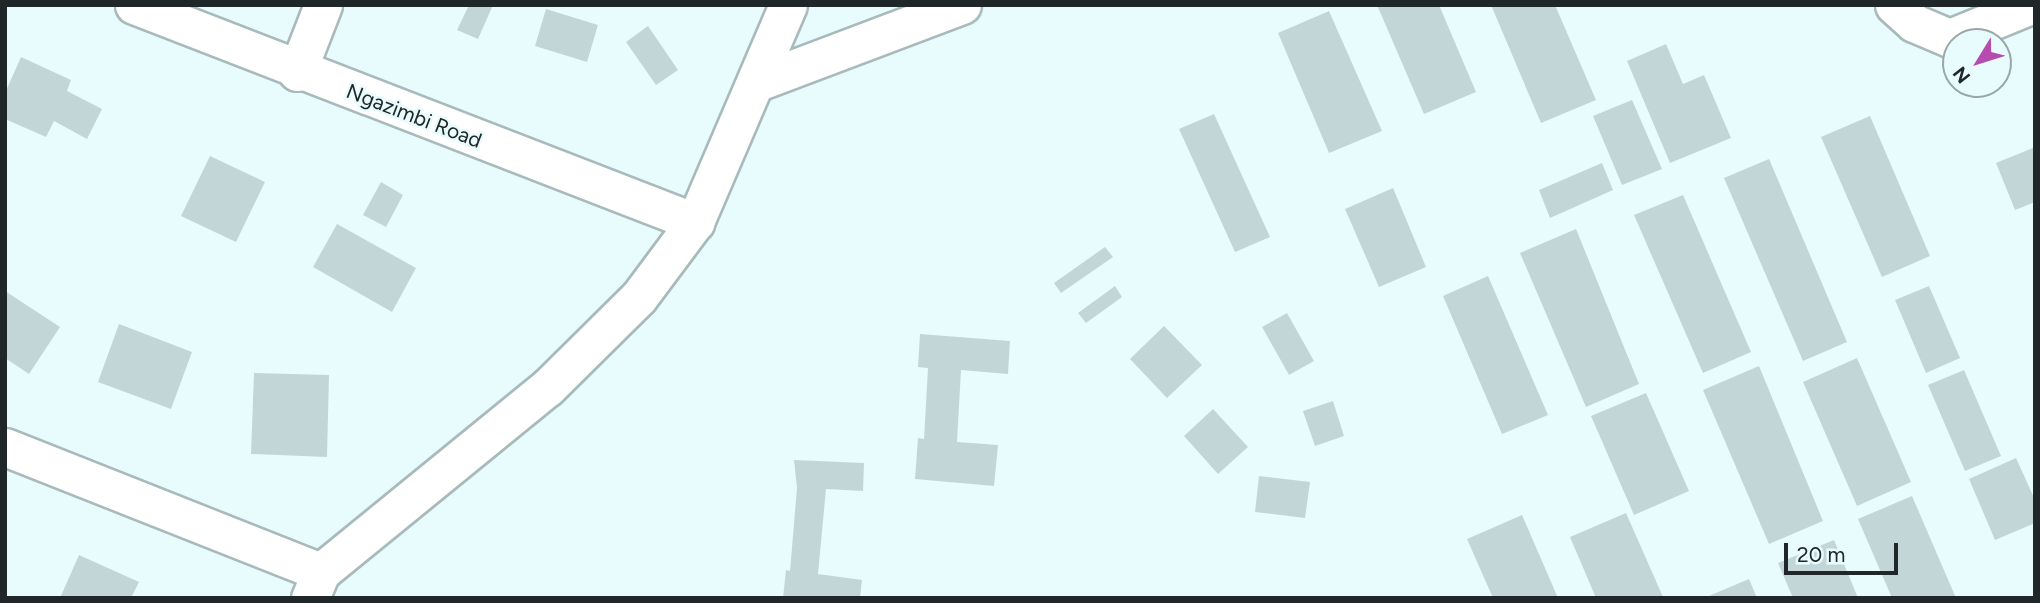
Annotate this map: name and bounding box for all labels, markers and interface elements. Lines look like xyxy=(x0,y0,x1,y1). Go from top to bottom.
north arrow xyxy=(1942,28,2012,98)
text: N xyxy=(1948,62,1975,88)
street label: Ngazimbi Road xyxy=(343,79,485,153)
scale bar xyxy=(1788,530,1902,574)
text: 20 m xyxy=(1797,542,1845,567)

